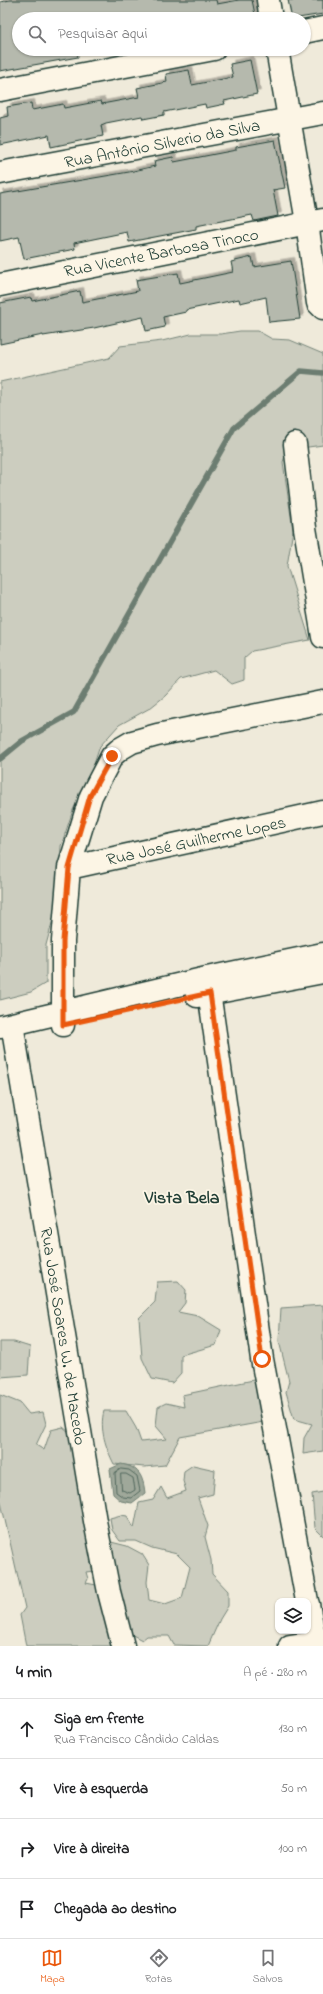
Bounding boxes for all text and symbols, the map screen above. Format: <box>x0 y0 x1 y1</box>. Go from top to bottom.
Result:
search box <box>12 12 311 56</box>
icon: search <box>26 23 48 45</box>
text: Pesquisar aqui <box>58 23 147 45</box>
street label: Rua Antônio Silverio da Silva <box>62 113 262 176</box>
street label: Rua Vicente Barbosa Tinoco <box>62 222 261 285</box>
route end <box>103 747 121 765</box>
street label: Rua José Guilherme Lopes <box>104 810 288 873</box>
district label: Vista Bela <box>144 1186 220 1212</box>
street label: Rua José Soares W. de Macedo <box>33 1226 92 1447</box>
route start <box>253 1350 271 1368</box>
map controls <box>275 1598 311 1634</box>
button: layers <box>275 1598 311 1634</box>
text: 4 min <box>16 1660 52 1685</box>
text: A pé · 280 m <box>243 1663 307 1682</box>
text: Siga em frente <box>54 1708 144 1730</box>
icon: ahead <box>16 1718 38 1740</box>
text: 130 m <box>279 1719 307 1738</box>
text: Rua Francisco Cândido Caldas <box>54 1730 219 1749</box>
icon: left <box>16 1778 38 1800</box>
text: Vire à esquerda <box>54 1778 148 1800</box>
text: 50 m <box>281 1779 307 1798</box>
icon: right <box>16 1838 38 1860</box>
text: Vire à direita <box>54 1838 129 1860</box>
text: 100 m <box>278 1839 307 1858</box>
icon: arrive <box>16 1898 38 1920</box>
text: Chegada ao destino <box>54 1898 177 1920</box>
tab: Mapa <box>40 1947 65 1987</box>
tab: Rotas <box>145 1947 172 1987</box>
tab: Salvos <box>252 1947 283 1987</box>

